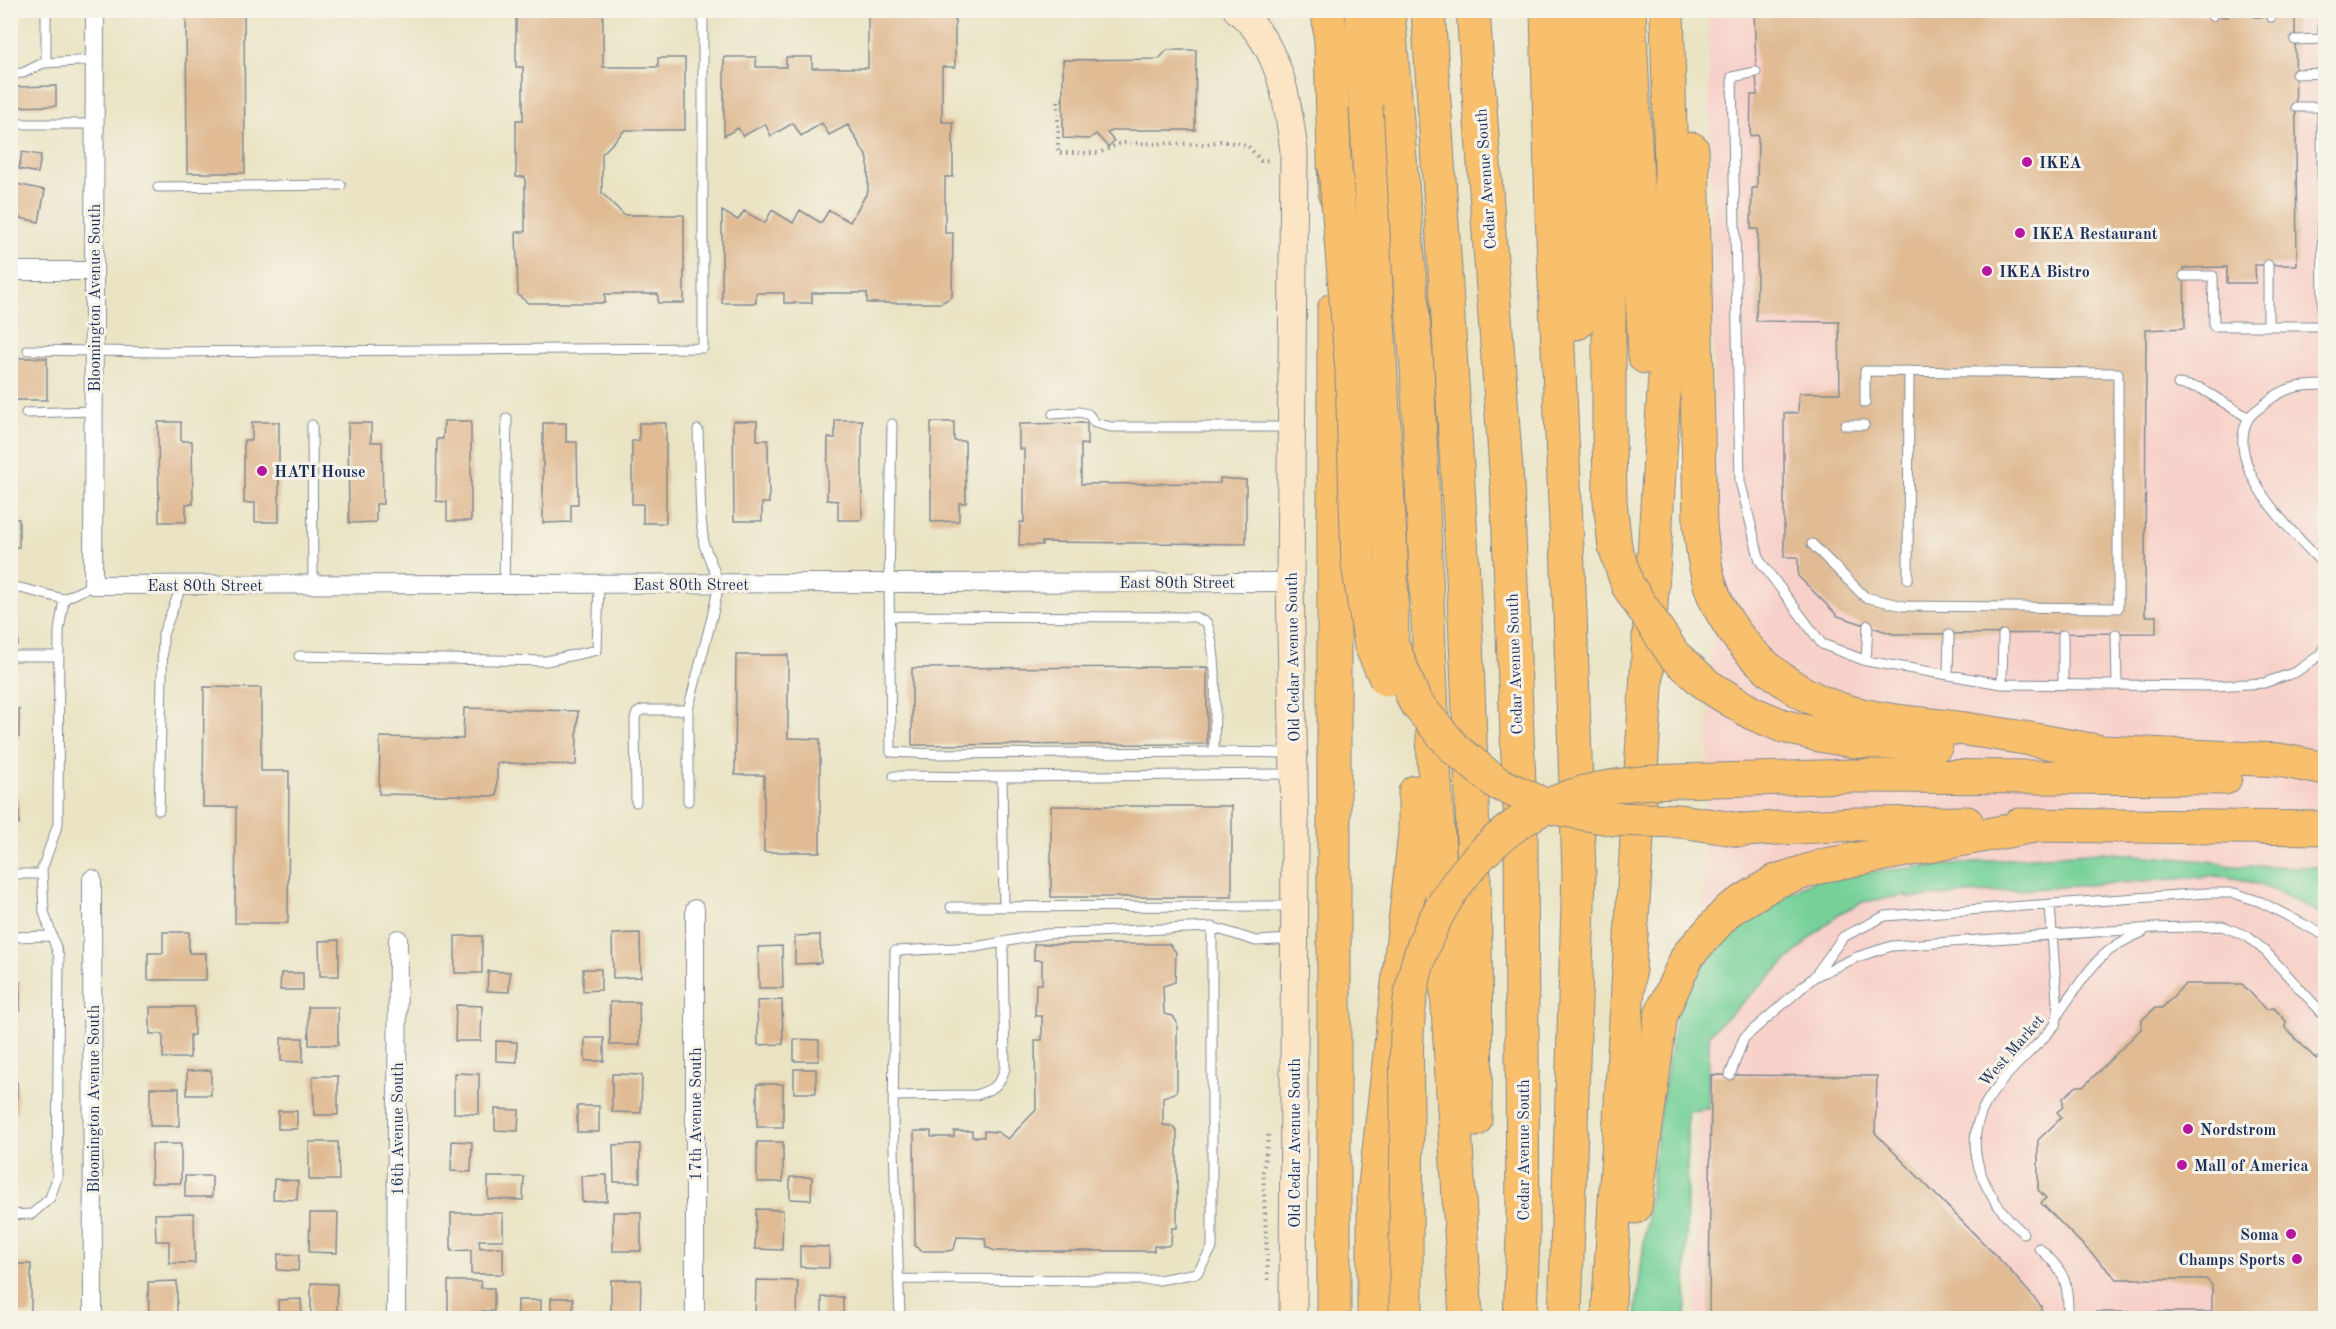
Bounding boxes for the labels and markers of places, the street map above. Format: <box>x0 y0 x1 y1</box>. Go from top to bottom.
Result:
marker: IKEA <box>2020 155 2034 169</box>
place label: IKEA <box>2039 156 2081 172</box>
marker: IKEA Restaurant <box>2013 226 2027 240</box>
place label: IKEA Restaurant <box>2032 227 2158 243</box>
marker: IKEA Bistro <box>1980 264 1994 278</box>
place label: IKEA Bistro <box>1999 265 2090 281</box>
marker: HATI House <box>255 464 269 478</box>
place label: HATI House <box>274 465 366 481</box>
marker: Nordstrom <box>2181 1122 2195 1136</box>
place label: Nordstrom <box>2200 1123 2277 1139</box>
marker: Mall of America <box>2175 1158 2189 1172</box>
place label: Mall of America <box>2194 1159 2309 1175</box>
marker: Soma <box>2284 1227 2298 1241</box>
place label: Soma <box>2240 1228 2279 1244</box>
marker: Champs Sports <box>2290 1252 2304 1266</box>
place label: Champs Sports <box>2178 1253 2285 1269</box>

